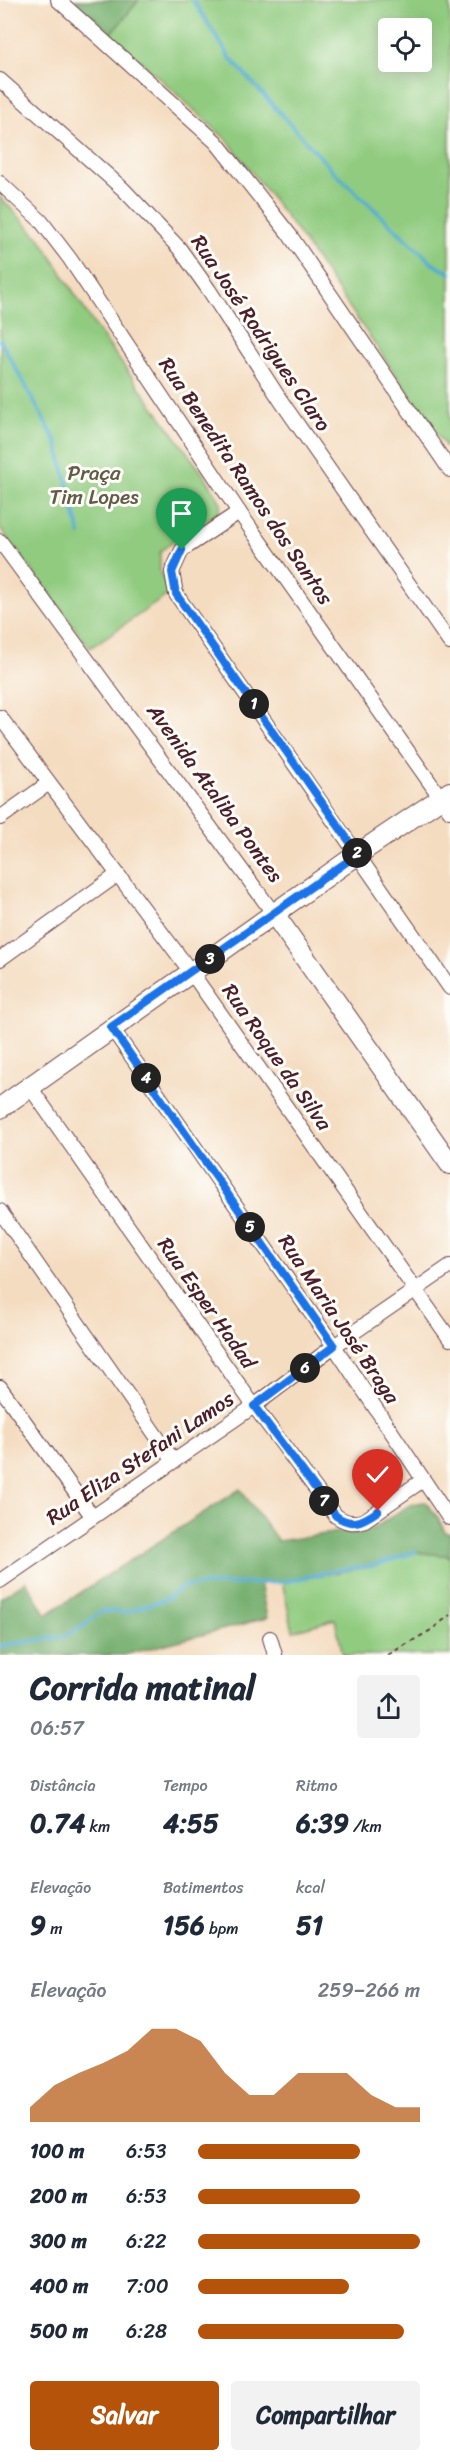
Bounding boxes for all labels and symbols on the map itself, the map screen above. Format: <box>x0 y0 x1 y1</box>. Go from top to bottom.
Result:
street label: Rua José Rodrigues Claro <box>181 227 341 439</box>
street label: Rua Benedita Ramos dos Santos <box>148 349 344 613</box>
park label: Praça Tim Lopes <box>49 454 139 516</box>
pin <box>156 488 207 550</box>
pin: 1 <box>239 689 269 719</box>
street label: Avenida Ataliba Pontes <box>136 694 294 891</box>
pin: 2 <box>342 838 372 868</box>
pin: 3 <box>195 944 225 974</box>
street label: Rua Roque da Silva <box>212 975 343 1139</box>
pin: 4 <box>131 1063 161 1093</box>
pin: 5 <box>235 1212 265 1242</box>
street label: Rua Maria José Braga <box>268 1226 411 1412</box>
street label: Rua Esper Hadad <box>147 1229 268 1379</box>
pin: 6 <box>290 1353 320 1383</box>
street label: Rua Eliza Stefani Lamos <box>38 1380 242 1535</box>
pin <box>352 1449 403 1511</box>
pin: 7 <box>309 1486 339 1516</box>

